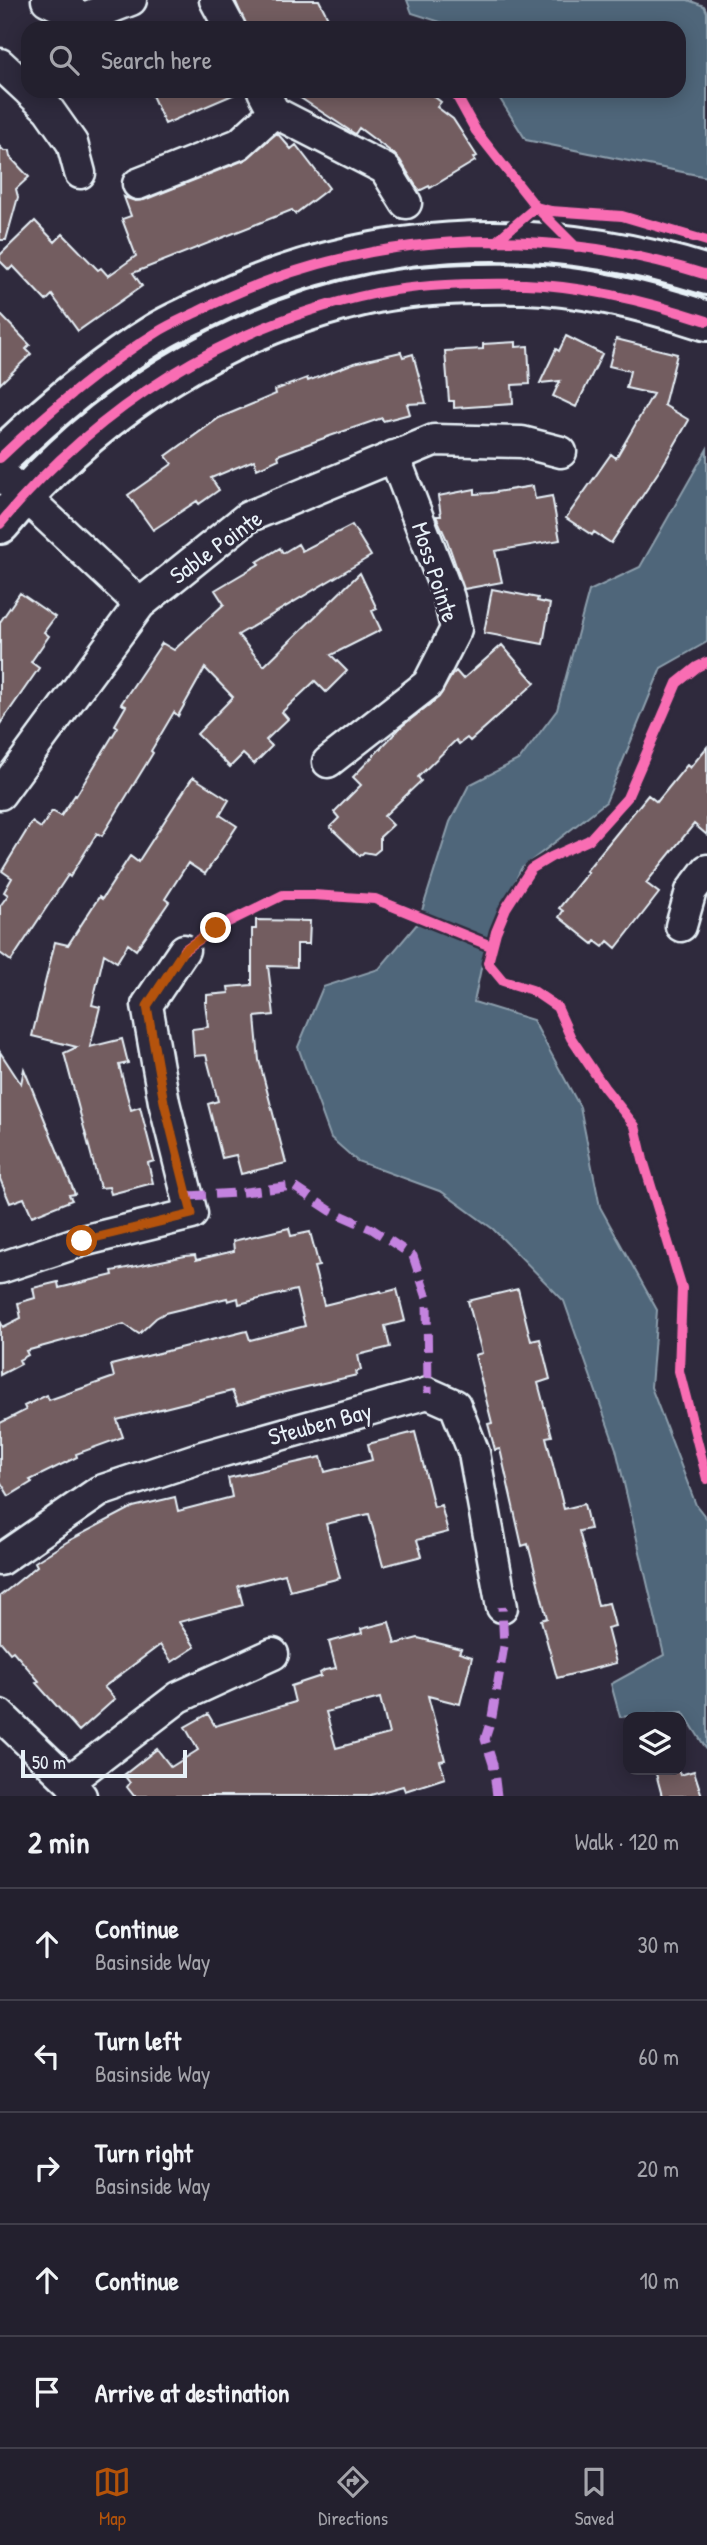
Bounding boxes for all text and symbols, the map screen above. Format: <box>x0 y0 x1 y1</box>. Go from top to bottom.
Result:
search box <box>21 21 686 98</box>
icon: search <box>45 41 83 79</box>
text: Search here <box>101 42 212 77</box>
street label: Sable Pointe <box>163 502 268 591</box>
street label: Moss Pointe <box>405 518 467 626</box>
route end <box>200 912 231 943</box>
route start <box>66 1225 97 1256</box>
street label: Steuben Bay <box>264 1394 375 1452</box>
map controls <box>623 1712 686 1775</box>
button: layers <box>623 1712 686 1775</box>
scale bar <box>21 1747 187 1779</box>
text: 50 m <box>32 1749 66 1775</box>
text: 2 min <box>28 1822 90 1862</box>
text: Walk · 120 m <box>575 1826 679 1857</box>
text: Continue <box>95 1911 179 1946</box>
icon: ahead <box>28 1925 66 1963</box>
text: 30 m <box>637 1929 679 1960</box>
text: Basinside Way <box>95 1946 210 1977</box>
text: Turn left <box>95 2023 181 2058</box>
icon: left <box>28 2037 66 2075</box>
text: 60 m <box>639 2041 679 2072</box>
text: Basinside Way <box>95 2058 210 2089</box>
text: Turn right <box>95 2135 193 2170</box>
icon: right <box>28 2149 66 2187</box>
text: 20 m <box>637 2153 679 2184</box>
text: Basinside Way <box>95 2170 210 2201</box>
icon: ahead <box>28 2261 66 2299</box>
text: Continue <box>95 2263 179 2298</box>
text: 10 m <box>639 2265 679 2296</box>
icon: arrive <box>28 2373 66 2411</box>
text: Arrive at destination <box>95 2375 290 2410</box>
tab: Map <box>93 2463 131 2531</box>
tab: Directions <box>318 2463 388 2531</box>
tab: Saved <box>575 2463 614 2531</box>

